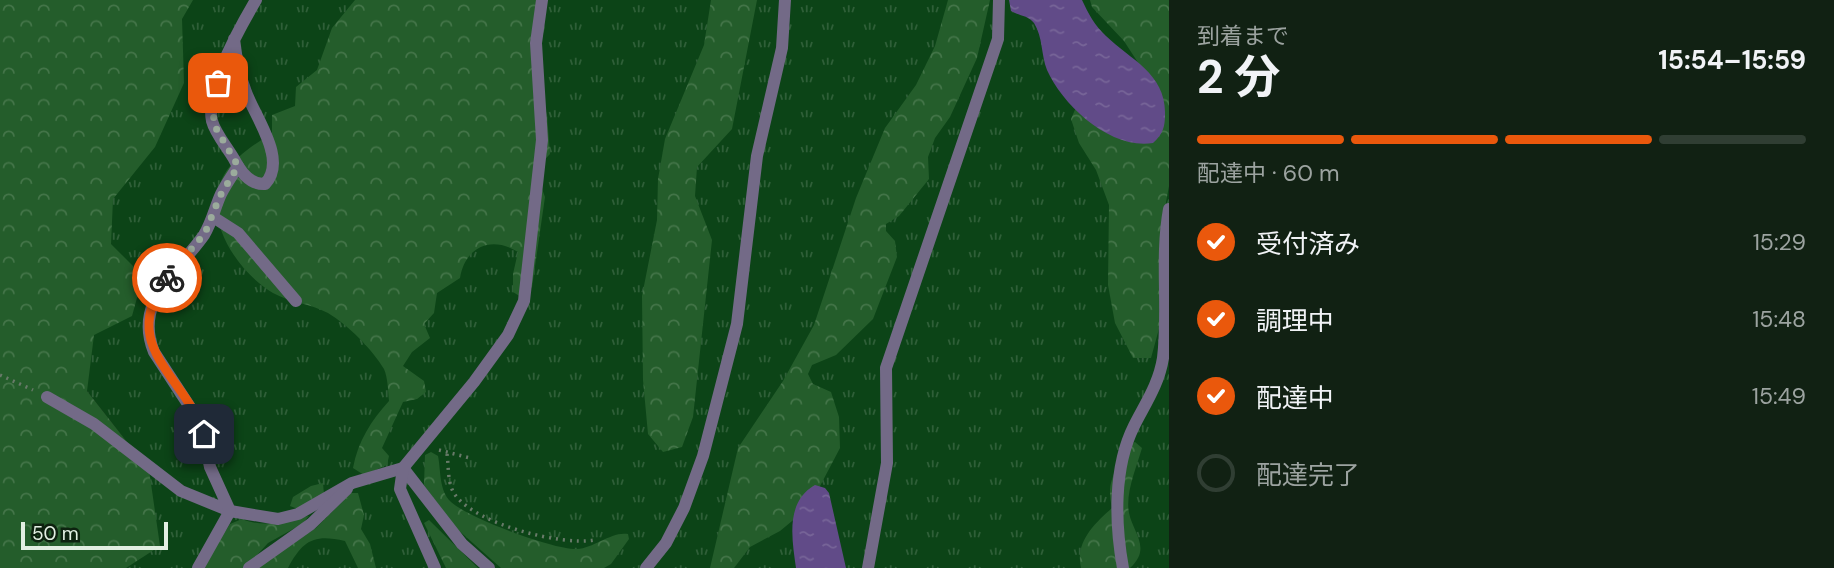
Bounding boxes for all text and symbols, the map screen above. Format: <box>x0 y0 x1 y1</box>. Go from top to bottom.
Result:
text: 到着まで <box>1197 21 1289 51</box>
text: 15:54–15:59 <box>1658 43 1806 77</box>
text: 2 分 <box>1197 47 1280 107</box>
pin <box>188 53 248 113</box>
icon: bag <box>199 64 237 102</box>
text: 配達中 · 60 m <box>1197 158 1340 188</box>
icon: check <box>1197 223 1235 261</box>
text: 受付済み <box>1256 227 1360 261</box>
text: 15:29 <box>1753 227 1806 257</box>
courier <box>132 243 202 313</box>
icon: bike <box>148 259 186 297</box>
icon: check <box>1197 300 1235 338</box>
text: 調理中 <box>1256 304 1334 338</box>
text: 15:48 <box>1752 304 1806 334</box>
icon: check <box>1197 377 1235 415</box>
text: 配達中 <box>1256 381 1334 415</box>
text: 15:49 <box>1752 381 1806 411</box>
pin <box>174 404 234 464</box>
icon: home <box>185 415 223 453</box>
text: 配達完了 <box>1256 458 1360 492</box>
scale bar <box>21 519 168 551</box>
text: 50 m <box>32 521 79 546</box>

